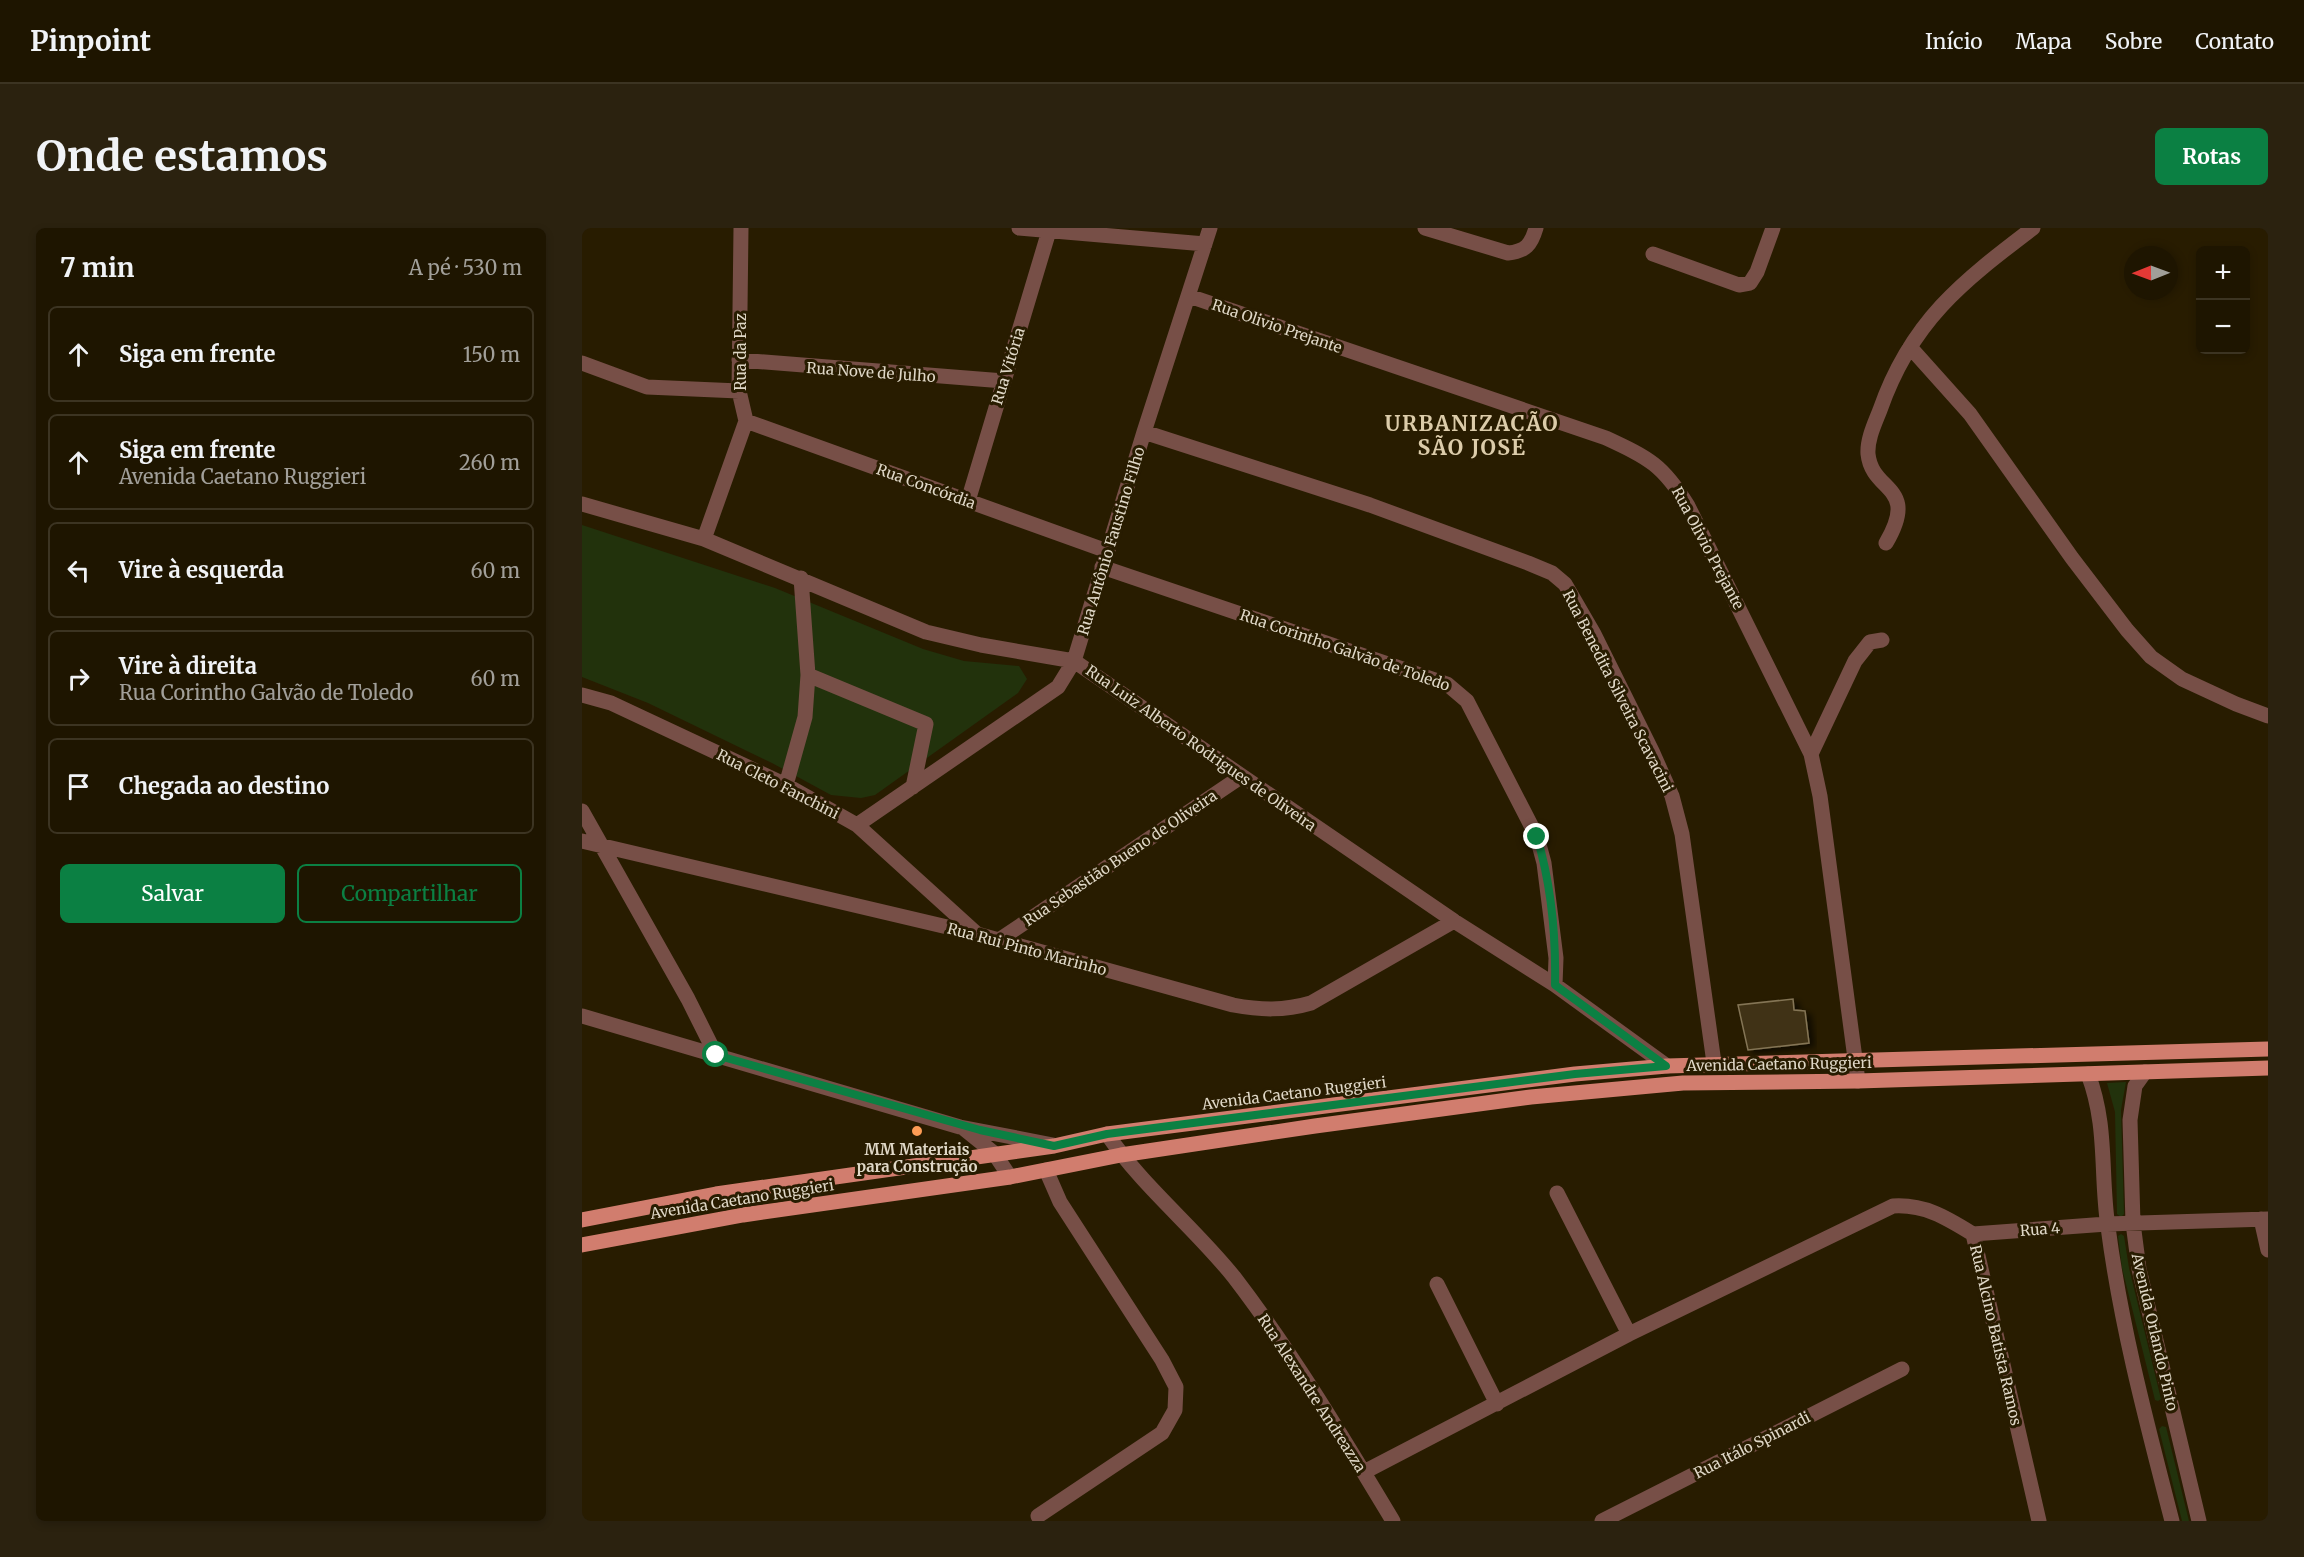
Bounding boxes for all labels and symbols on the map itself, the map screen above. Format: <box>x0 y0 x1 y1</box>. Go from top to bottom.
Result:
north arrow <box>2124 246 2178 300</box>
street label: Rua Olivio Prejante <box>1209 295 1345 357</box>
street label: Rua da Paz <box>731 313 750 391</box>
street label: Rua Vitória <box>987 325 1029 407</box>
street label: Rua Nove de Julho <box>806 358 936 386</box>
district label: URBANIZAÇÃO SÃO JOSÉ <box>1385 410 1559 461</box>
street label: Rua Antônio Faustino Filho <box>1073 444 1149 638</box>
street label: Rua Concórdia <box>874 459 978 513</box>
street label: Rua Olivio Prejante <box>1668 483 1748 613</box>
street label: Rua Benedita Silveira Scavacini <box>1559 587 1677 795</box>
street label: Rua Corintho Galvão de Toledo <box>1238 605 1453 695</box>
street label: Rua Luiz Alberto Rodrigues de Oliveira <box>1082 661 1320 835</box>
street label: Rua Cleto Fanchini <box>714 745 842 823</box>
street label: Rua Sebastião Bueno de Oliveira <box>1020 786 1220 930</box>
route end <box>1523 823 1549 849</box>
street label: Rua Rui Pinto Marinho <box>945 919 1109 979</box>
route start <box>702 1041 728 1067</box>
street label: Avenida Caetano Ruggieri <box>1685 1053 1872 1075</box>
street label: Avenida Caetano Ruggieri <box>1200 1072 1387 1114</box>
marker: MM Materiais para Construção <box>910 1124 924 1138</box>
place label: MM Materiais para Construção <box>857 1140 978 1176</box>
street label: Avenida Caetano Ruggieri <box>648 1175 835 1223</box>
street label: Rua 4 <box>2019 1218 2061 1240</box>
street label: Rua Alcino Batista Ramos <box>1966 1243 2026 1427</box>
street label: Avenida Orlando Pinto <box>2127 1250 2182 1413</box>
street label: Rua Alexandre Andreazza <box>1254 1310 1370 1476</box>
street label: Rua Itálo Spinardi <box>1691 1407 1814 1483</box>

